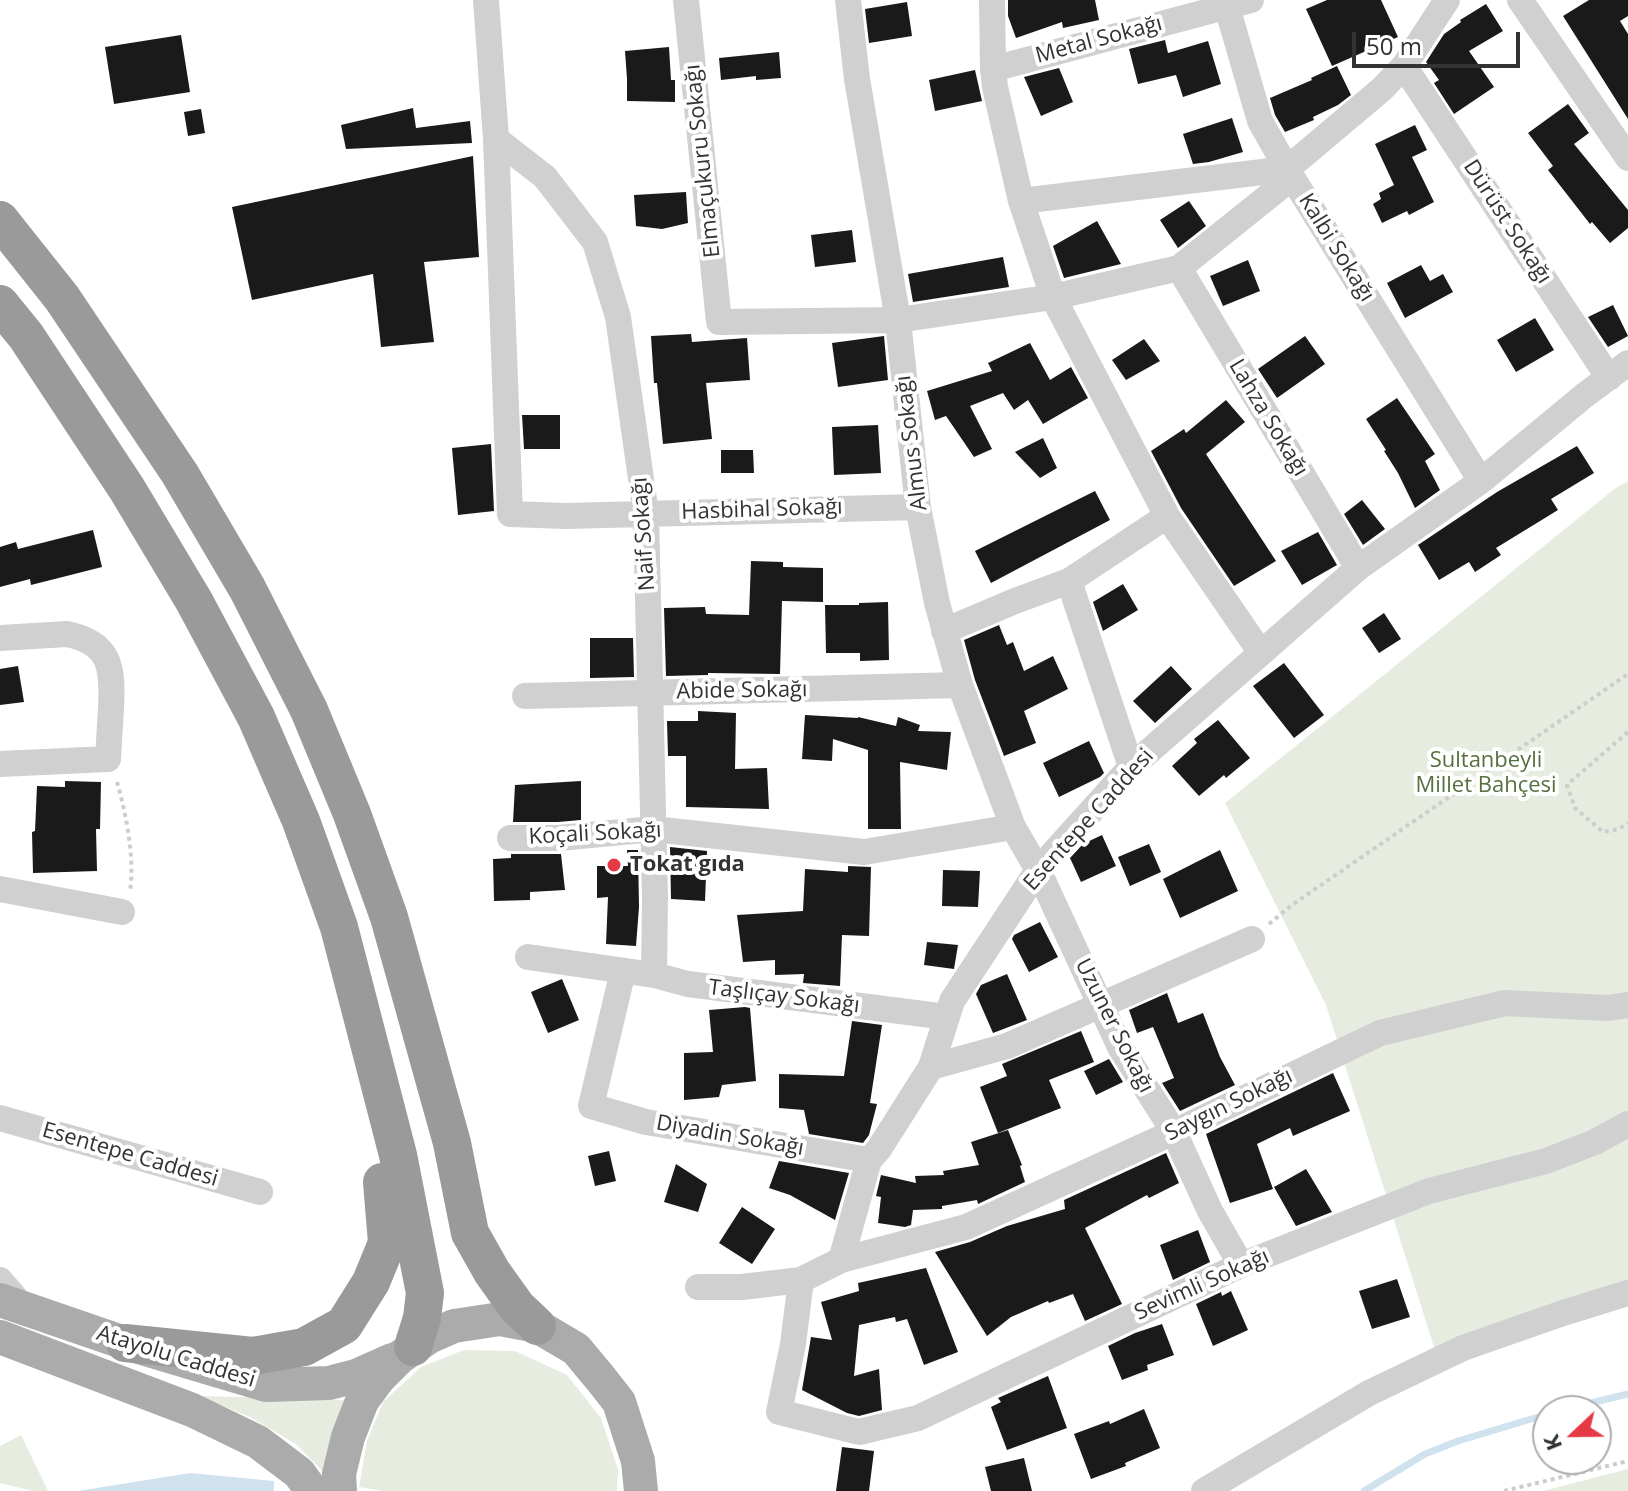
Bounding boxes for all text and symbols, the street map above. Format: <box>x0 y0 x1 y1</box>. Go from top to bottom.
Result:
street label: Metal Sokağı <box>1033 10 1165 70</box>
scale bar <box>1356 16 1524 66</box>
text: 50 m <box>1366 29 1422 62</box>
street label: Elmaçukuru Sokağı <box>680 63 726 259</box>
street label: Dürüst Sokağı <box>1457 155 1557 289</box>
street label: Kalbi Sokağı <box>1292 189 1380 307</box>
street label: Lahza Sokağı <box>1223 355 1313 481</box>
street label: Almus Sokağı <box>891 374 933 512</box>
street label: Naif Sokağı <box>627 476 661 592</box>
street label: Hasbihal Sokağı <box>681 494 843 526</box>
street label: Abide Sokağı <box>676 677 808 705</box>
street label: Esentepe Caddesi <box>1018 744 1160 896</box>
park label: Sultanbeyli Millet Bahçesi <box>1415 748 1557 800</box>
street label: Koçali Sokağı <box>528 817 662 851</box>
place label: Tokat gıda <box>630 852 745 878</box>
marker: Tokat gıda <box>605 856 623 874</box>
street label: Uzuner Sokağı <box>1069 955 1159 1097</box>
street label: Taşlıçay Sokağı <box>707 975 861 1019</box>
street label: Saygın Sokağı <box>1161 1063 1297 1147</box>
street label: Diyadin Sokağı <box>654 1110 806 1162</box>
street label: Esentepe Caddesi <box>39 1117 221 1193</box>
street label: Sevimli Sokağı <box>1131 1244 1273 1326</box>
street label: Atayolu Caddesi <box>94 1320 258 1394</box>
north arrow <box>1532 1395 1612 1475</box>
text: K <box>1535 1431 1568 1456</box>

